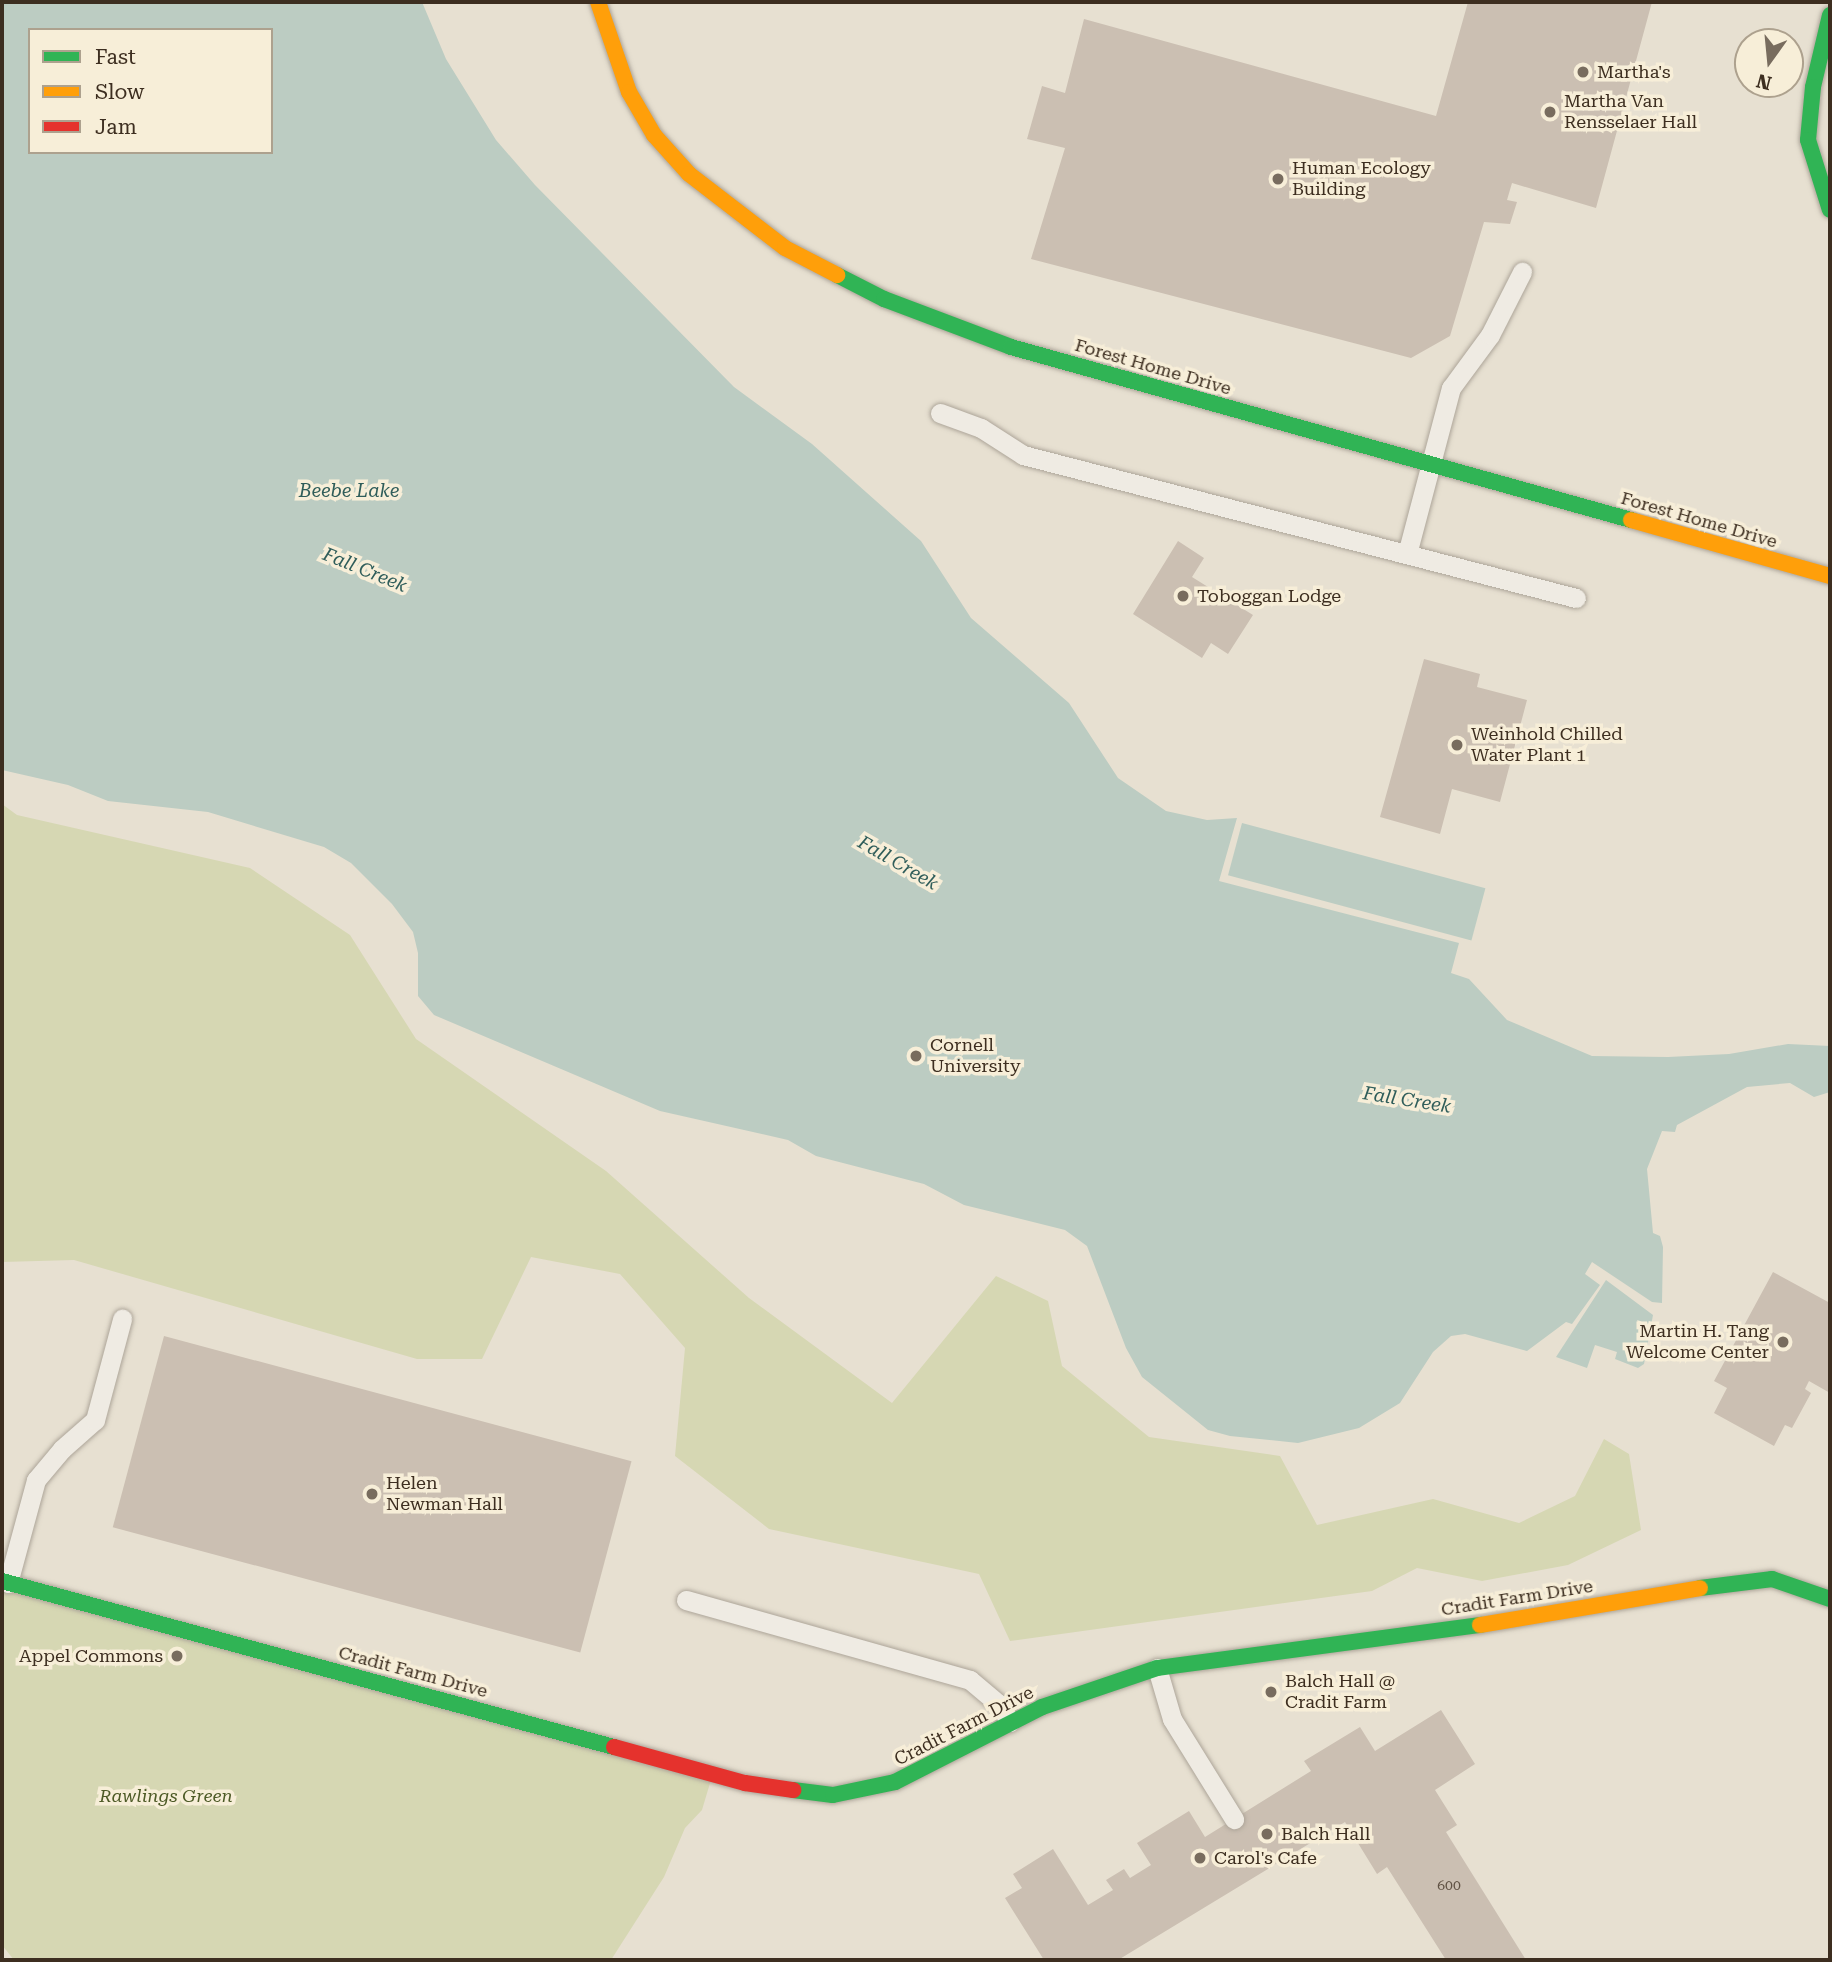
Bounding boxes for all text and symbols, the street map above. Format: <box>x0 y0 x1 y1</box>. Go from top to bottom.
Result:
legend <box>28 28 273 154</box>
north arrow <box>1734 28 1804 98</box>
text: Fast <box>95 45 136 69</box>
place label: Martha's <box>1597 61 1670 83</box>
marker: Martha's <box>1575 64 1591 80</box>
text: N <box>1754 69 1774 95</box>
text: Slow <box>95 80 144 104</box>
place label: Martha Van Rensselaer Hall <box>1564 91 1697 134</box>
marker: Martha Van Rensselaer Hall <box>1542 104 1558 120</box>
text: Jam <box>95 115 137 139</box>
place label: Human Ecology Building <box>1292 158 1431 200</box>
marker: Human Ecology Building <box>1270 171 1286 187</box>
street label: Forest Home Drive <box>1072 334 1234 400</box>
water label: Beebe Lake <box>299 480 399 502</box>
street label: Forest Home Drive <box>1618 487 1780 553</box>
water label: Fall Creek <box>320 543 410 597</box>
place label: Toboggan Lodge <box>1197 585 1341 607</box>
marker: Toboggan Lodge <box>1175 588 1191 604</box>
place label: Weinhold Chilled Water Plant 1 <box>1471 724 1623 766</box>
marker: Weinhold Chilled Water Plant 1 <box>1449 737 1465 753</box>
water label: Fall Creek <box>854 831 942 895</box>
place label: Cornell University <box>930 1035 1021 1078</box>
marker: Cornell University <box>908 1048 924 1064</box>
water label: Fall Creek <box>1361 1082 1453 1118</box>
place label: Martin H. Tang Welcome Center <box>1626 1321 1769 1364</box>
marker: Martin H. Tang Welcome Center <box>1775 1334 1791 1350</box>
place label: Helen Newman Hall <box>386 1473 503 1516</box>
marker: Helen Newman Hall <box>364 1486 380 1502</box>
street label: Cradit Farm Drive <box>1440 1575 1594 1621</box>
street label: Cradit Farm Drive <box>336 1642 490 1702</box>
place label: Appel Commons <box>19 1645 163 1667</box>
marker: Appel Commons <box>169 1648 185 1664</box>
place label: Balch Hall @ Cradit Farm <box>1285 1671 1395 1714</box>
street label: Cradit Farm Drive <box>891 1682 1037 1770</box>
marker: Balch Hall @ Cradit Farm <box>1263 1684 1279 1700</box>
park label: Rawlings Green <box>99 1785 233 1807</box>
place label: Balch Hall <box>1281 1823 1370 1845</box>
marker: Balch Hall <box>1259 1826 1275 1842</box>
place label: Carol's Cafe <box>1214 1847 1317 1869</box>
marker: Carol's Cafe <box>1192 1850 1208 1866</box>
house number: 600 <box>1437 1877 1461 1893</box>

